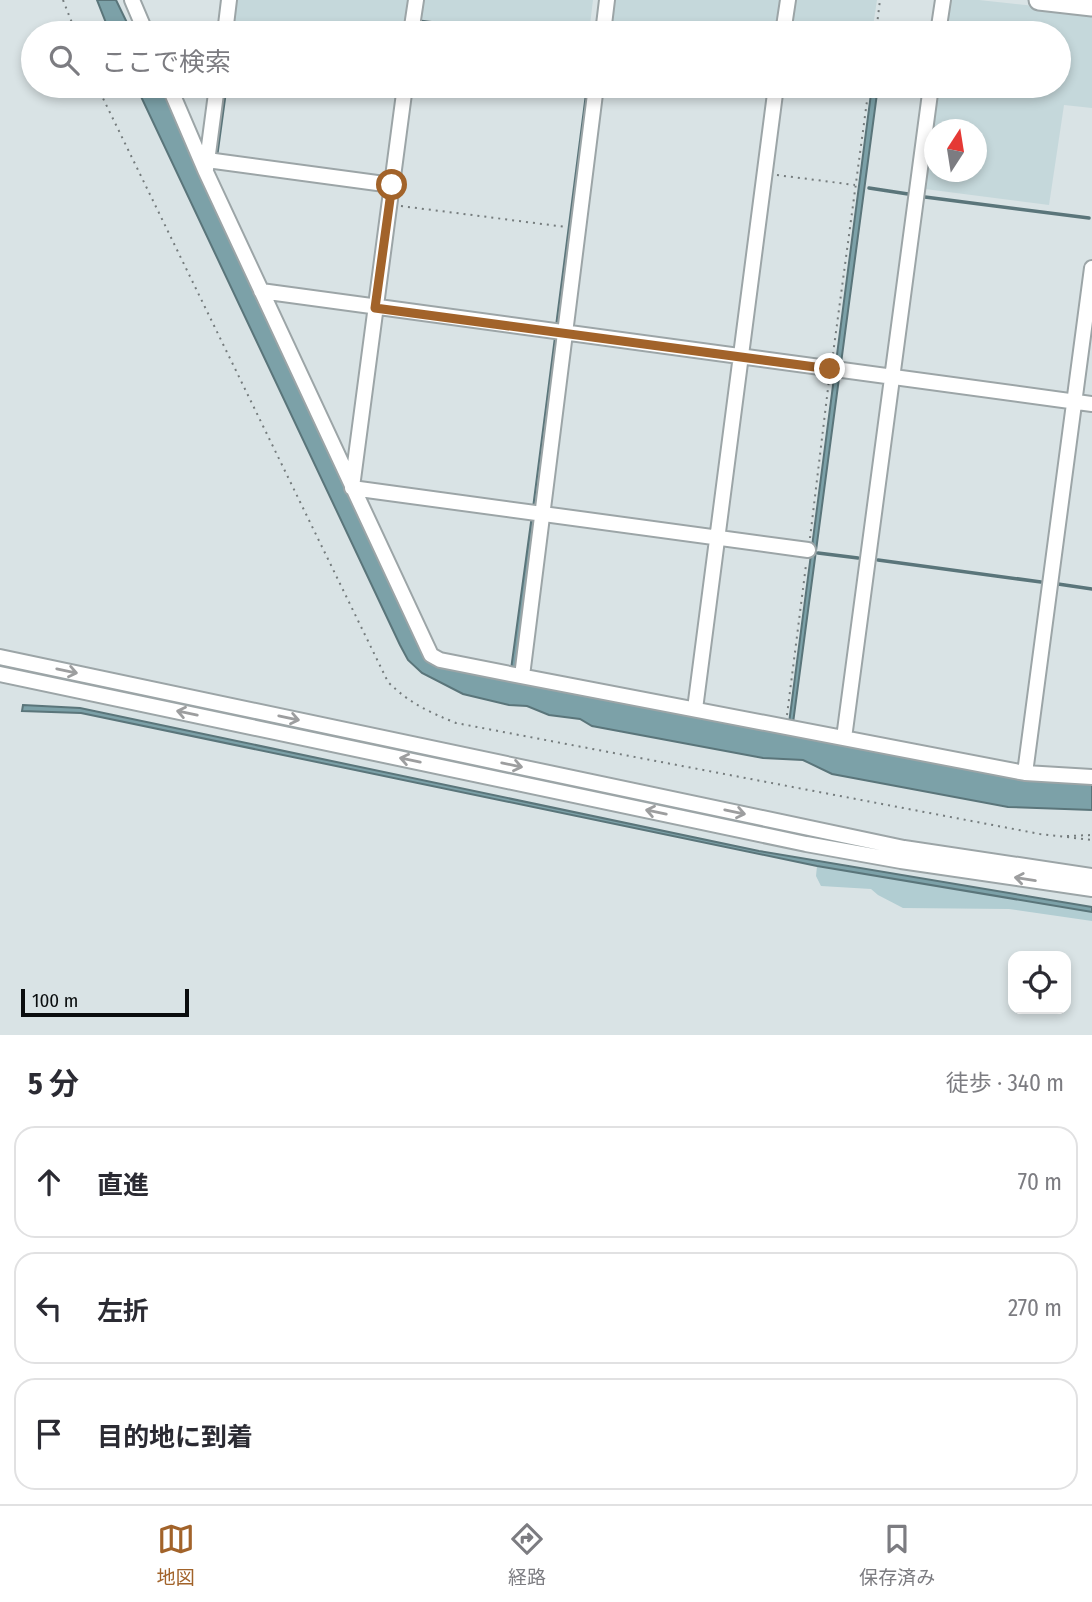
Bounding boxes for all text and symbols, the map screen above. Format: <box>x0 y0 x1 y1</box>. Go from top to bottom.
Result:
search box <box>21 21 1071 98</box>
icon: search <box>45 41 83 79</box>
text: ここで検索 <box>101 47 231 78</box>
north arrow <box>924 119 987 182</box>
route start <box>376 169 407 200</box>
route end <box>814 353 845 384</box>
one-way arrow <box>55 665 78 679</box>
one-way arrow <box>176 706 199 720</box>
one-way arrow <box>277 712 300 726</box>
one-way arrow <box>399 753 422 767</box>
one-way arrow <box>500 759 523 773</box>
one-way arrow <box>645 805 668 819</box>
one-way arrow <box>723 806 746 820</box>
one-way arrow <box>1014 873 1036 886</box>
map controls <box>1008 951 1071 1014</box>
button: locate <box>1008 951 1071 1014</box>
scale bar <box>21 986 189 1018</box>
text: 100 m <box>32 989 78 1012</box>
text: 5 分 <box>28 1066 79 1102</box>
text: 徒歩 · 340 m <box>946 1069 1064 1097</box>
icon: ahead <box>30 1163 68 1201</box>
text: 70 m <box>1018 1168 1062 1196</box>
text: 直進 <box>97 1170 149 1201</box>
icon: left <box>30 1289 68 1327</box>
text: 270 m <box>1008 1294 1062 1322</box>
text: 左折 <box>97 1296 149 1327</box>
icon: arrive <box>30 1415 68 1453</box>
text: 目的地に到着 <box>97 1422 253 1453</box>
tab: 地図 <box>157 1520 195 1589</box>
tab: 経路 <box>508 1520 546 1589</box>
tab: 保存済み <box>859 1520 935 1589</box>

